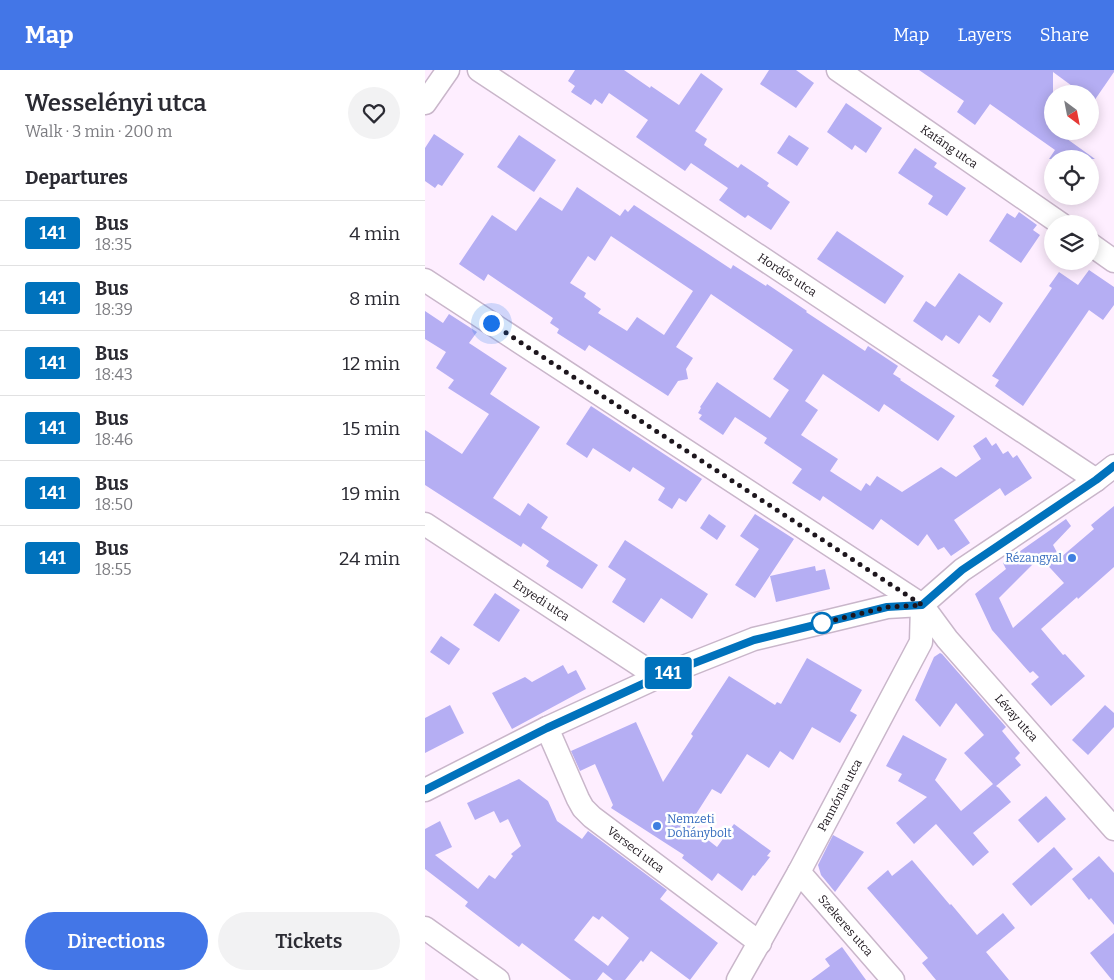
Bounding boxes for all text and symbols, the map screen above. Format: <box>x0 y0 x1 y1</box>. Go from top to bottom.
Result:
text: Map <box>25 21 74 49</box>
text: Map <box>893 24 929 46</box>
text: Layers <box>957 24 1012 46</box>
text: Share <box>1040 24 1089 46</box>
north arrow <box>1044 85 1099 140</box>
map controls <box>1044 85 1099 270</box>
button: heart <box>348 87 400 139</box>
text: Wesselényi utca <box>25 89 207 117</box>
text: Walk · 3 min · 200 m <box>25 122 172 141</box>
street label: Katáng utca <box>918 122 981 172</box>
button: locate <box>1044 150 1099 205</box>
text: Departures <box>25 166 128 189</box>
text: Bus <box>95 212 129 235</box>
button: layers <box>1044 215 1099 270</box>
text: 141 <box>39 222 66 244</box>
text: 4 min <box>349 222 400 245</box>
text: 18:35 <box>95 235 132 254</box>
street label: Hordós utca <box>755 250 820 300</box>
text: Bus <box>95 277 129 300</box>
text: 141 <box>39 287 66 309</box>
text: 8 min <box>349 287 400 310</box>
text: 18:39 <box>95 300 133 319</box>
your location <box>479 311 504 336</box>
text: Bus <box>95 342 129 365</box>
text: 141 <box>39 352 66 374</box>
text: 12 min <box>342 352 400 375</box>
text: 18:43 <box>95 365 133 384</box>
text: Bus <box>95 407 129 430</box>
text: 141 <box>39 417 66 439</box>
text: 15 min <box>343 417 400 440</box>
text: 18:46 <box>95 430 133 449</box>
text: Bus <box>95 472 129 495</box>
text: 141 <box>39 482 66 504</box>
text: 19 min <box>342 482 400 505</box>
text: 18:50 <box>95 495 133 514</box>
text: Bus <box>95 537 129 560</box>
text: 141 <box>39 547 66 569</box>
text: 24 min <box>339 547 400 570</box>
place label: Rézangyal <box>1005 551 1063 565</box>
marker: Rézangyal <box>1066 552 1078 564</box>
text: 18:55 <box>95 560 132 579</box>
street label: Enyedi utca <box>510 577 572 624</box>
unlabelled marker <box>811 612 833 634</box>
line badge: 141 <box>639 657 697 689</box>
text: 141 <box>655 662 681 684</box>
street label: Lévay utca <box>992 691 1041 745</box>
street label: Pannónia utca <box>815 756 865 834</box>
place label: Nemzeti Dohánybolt <box>667 812 732 840</box>
marker: Nemzeti Dohánybolt <box>651 820 663 832</box>
street label: Verseci utca <box>604 824 667 876</box>
street label: Szekeres utca <box>815 892 876 959</box>
button: Directions <box>25 912 208 970</box>
button: Tickets <box>218 912 400 970</box>

